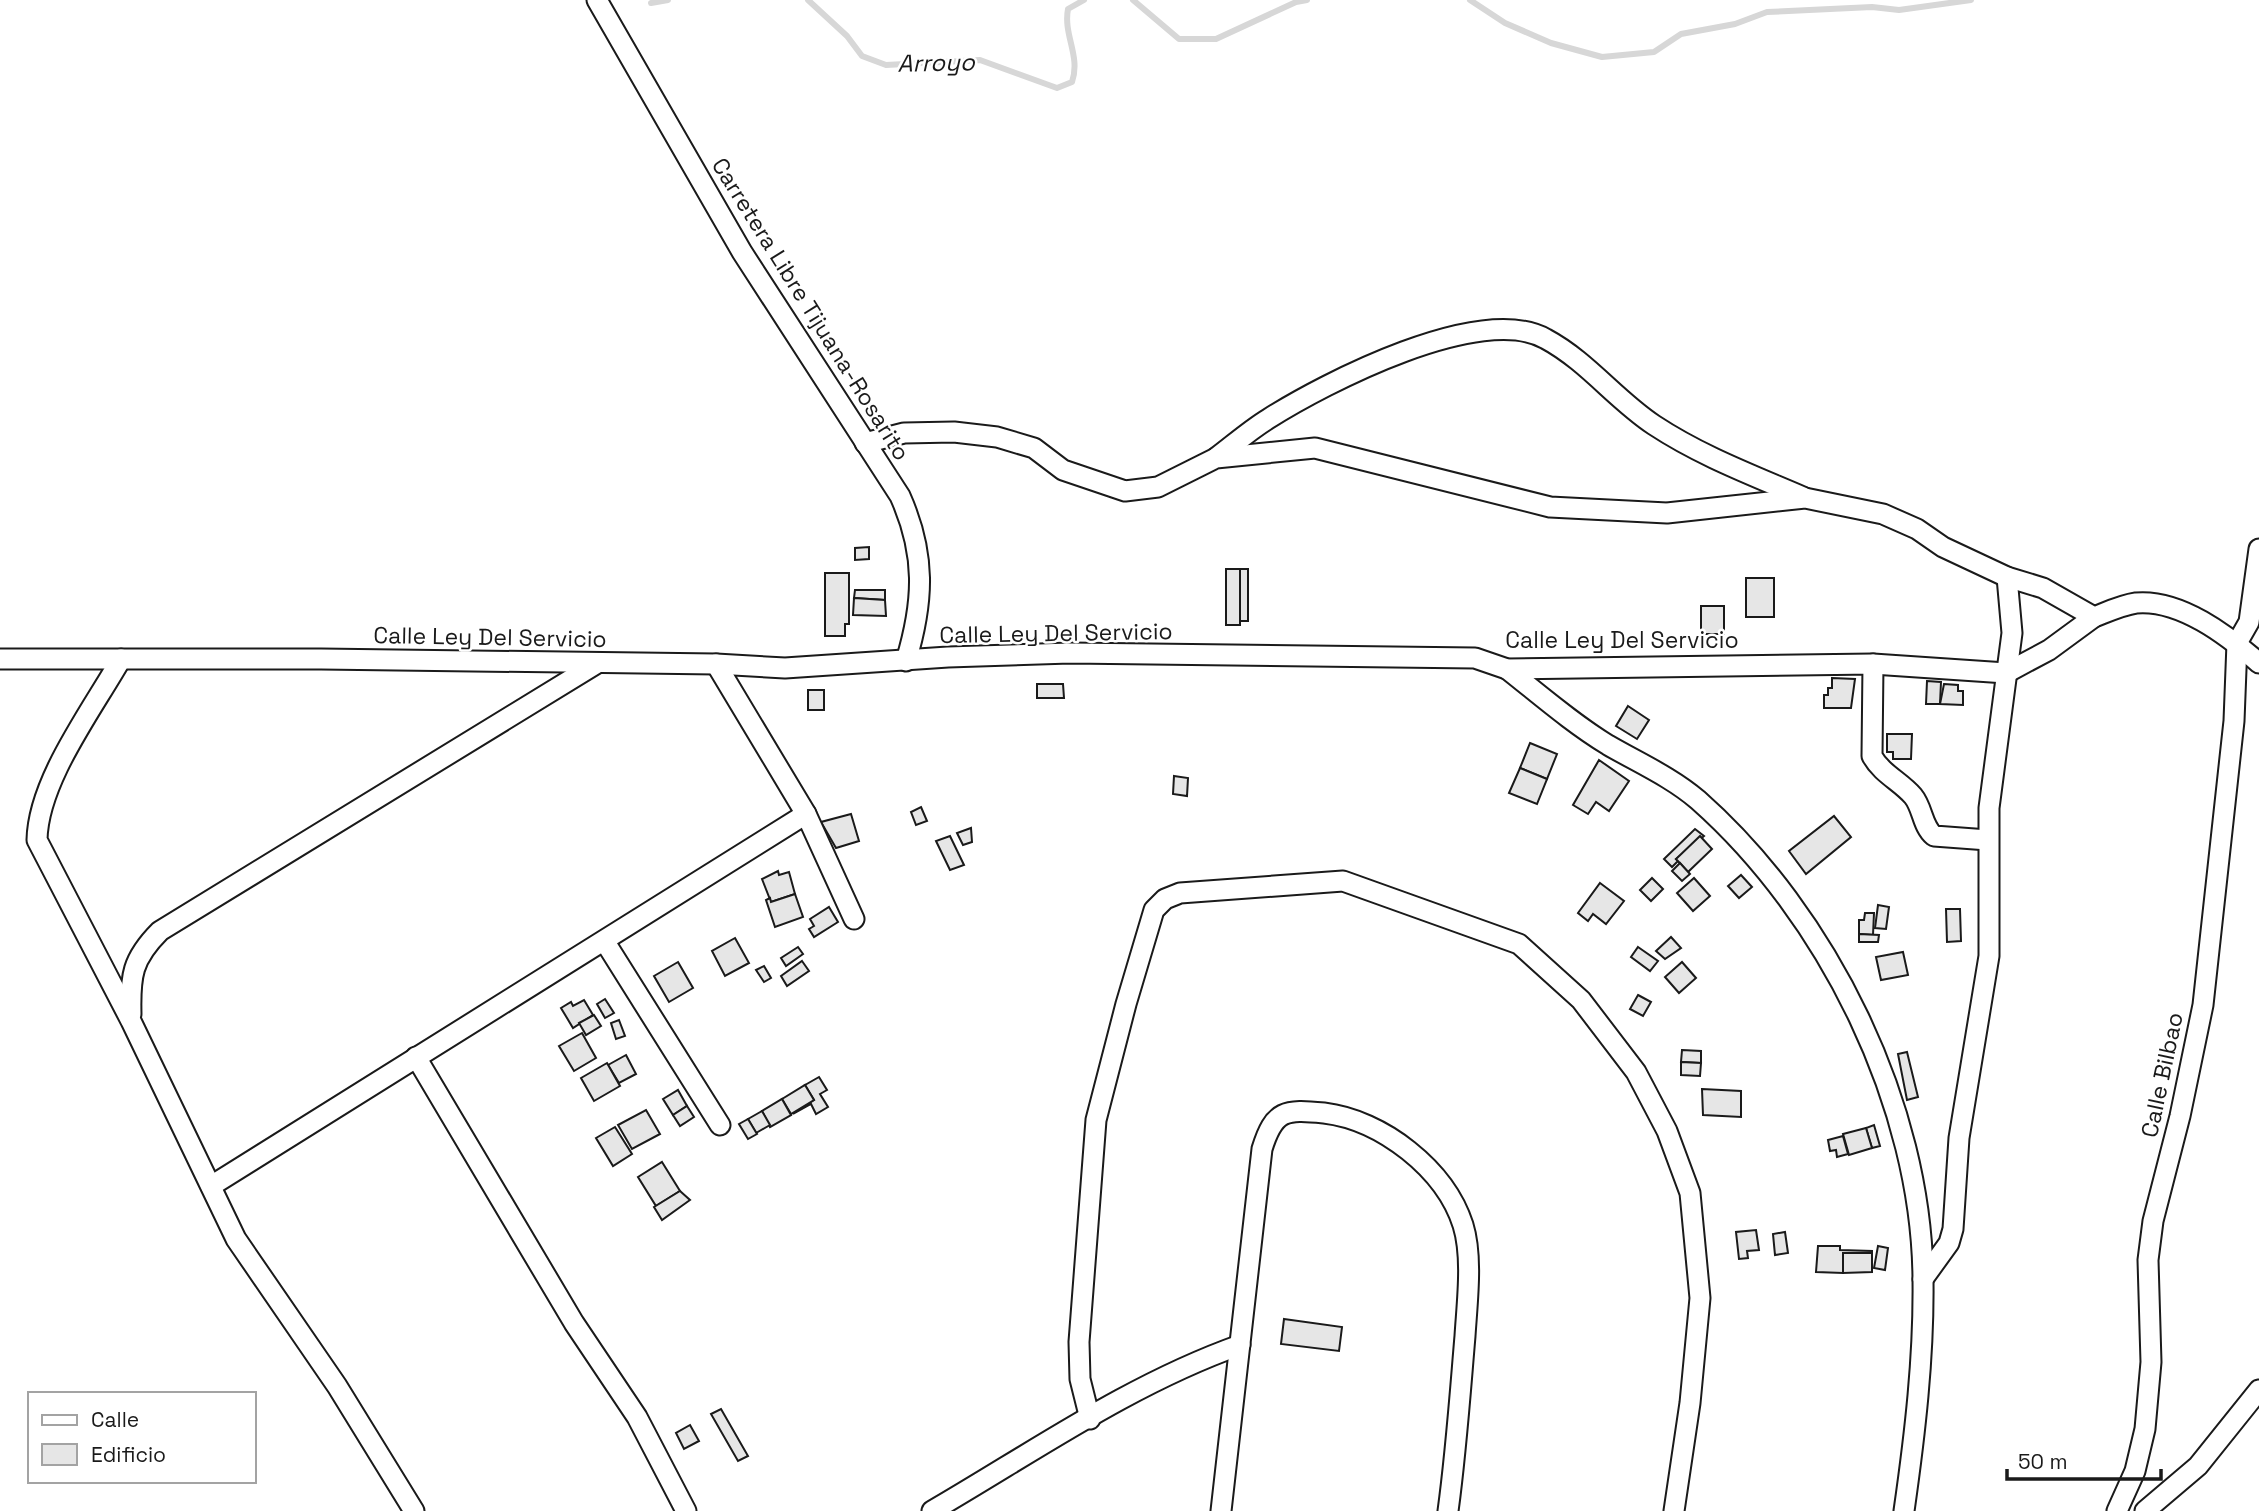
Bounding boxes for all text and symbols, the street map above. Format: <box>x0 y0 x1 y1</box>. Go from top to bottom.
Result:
water label: Arroyo <box>897 46 976 79</box>
street label: Carretera Libre Tijuana-Rosarito <box>705 152 917 466</box>
street label: Calle Ley Del Servicio <box>939 616 1173 650</box>
street label: Calle Ley Del Servicio <box>373 620 607 654</box>
street label: Calle Ley Del Servicio <box>1505 625 1739 655</box>
street label: Calle Bilbao <box>2134 1010 2190 1140</box>
legend <box>28 1392 256 1483</box>
text: Calle <box>91 1406 139 1433</box>
scale bar <box>2007 1438 2161 1482</box>
text: Edificio <box>91 1441 166 1468</box>
text: 50 m <box>2018 1448 2068 1475</box>

